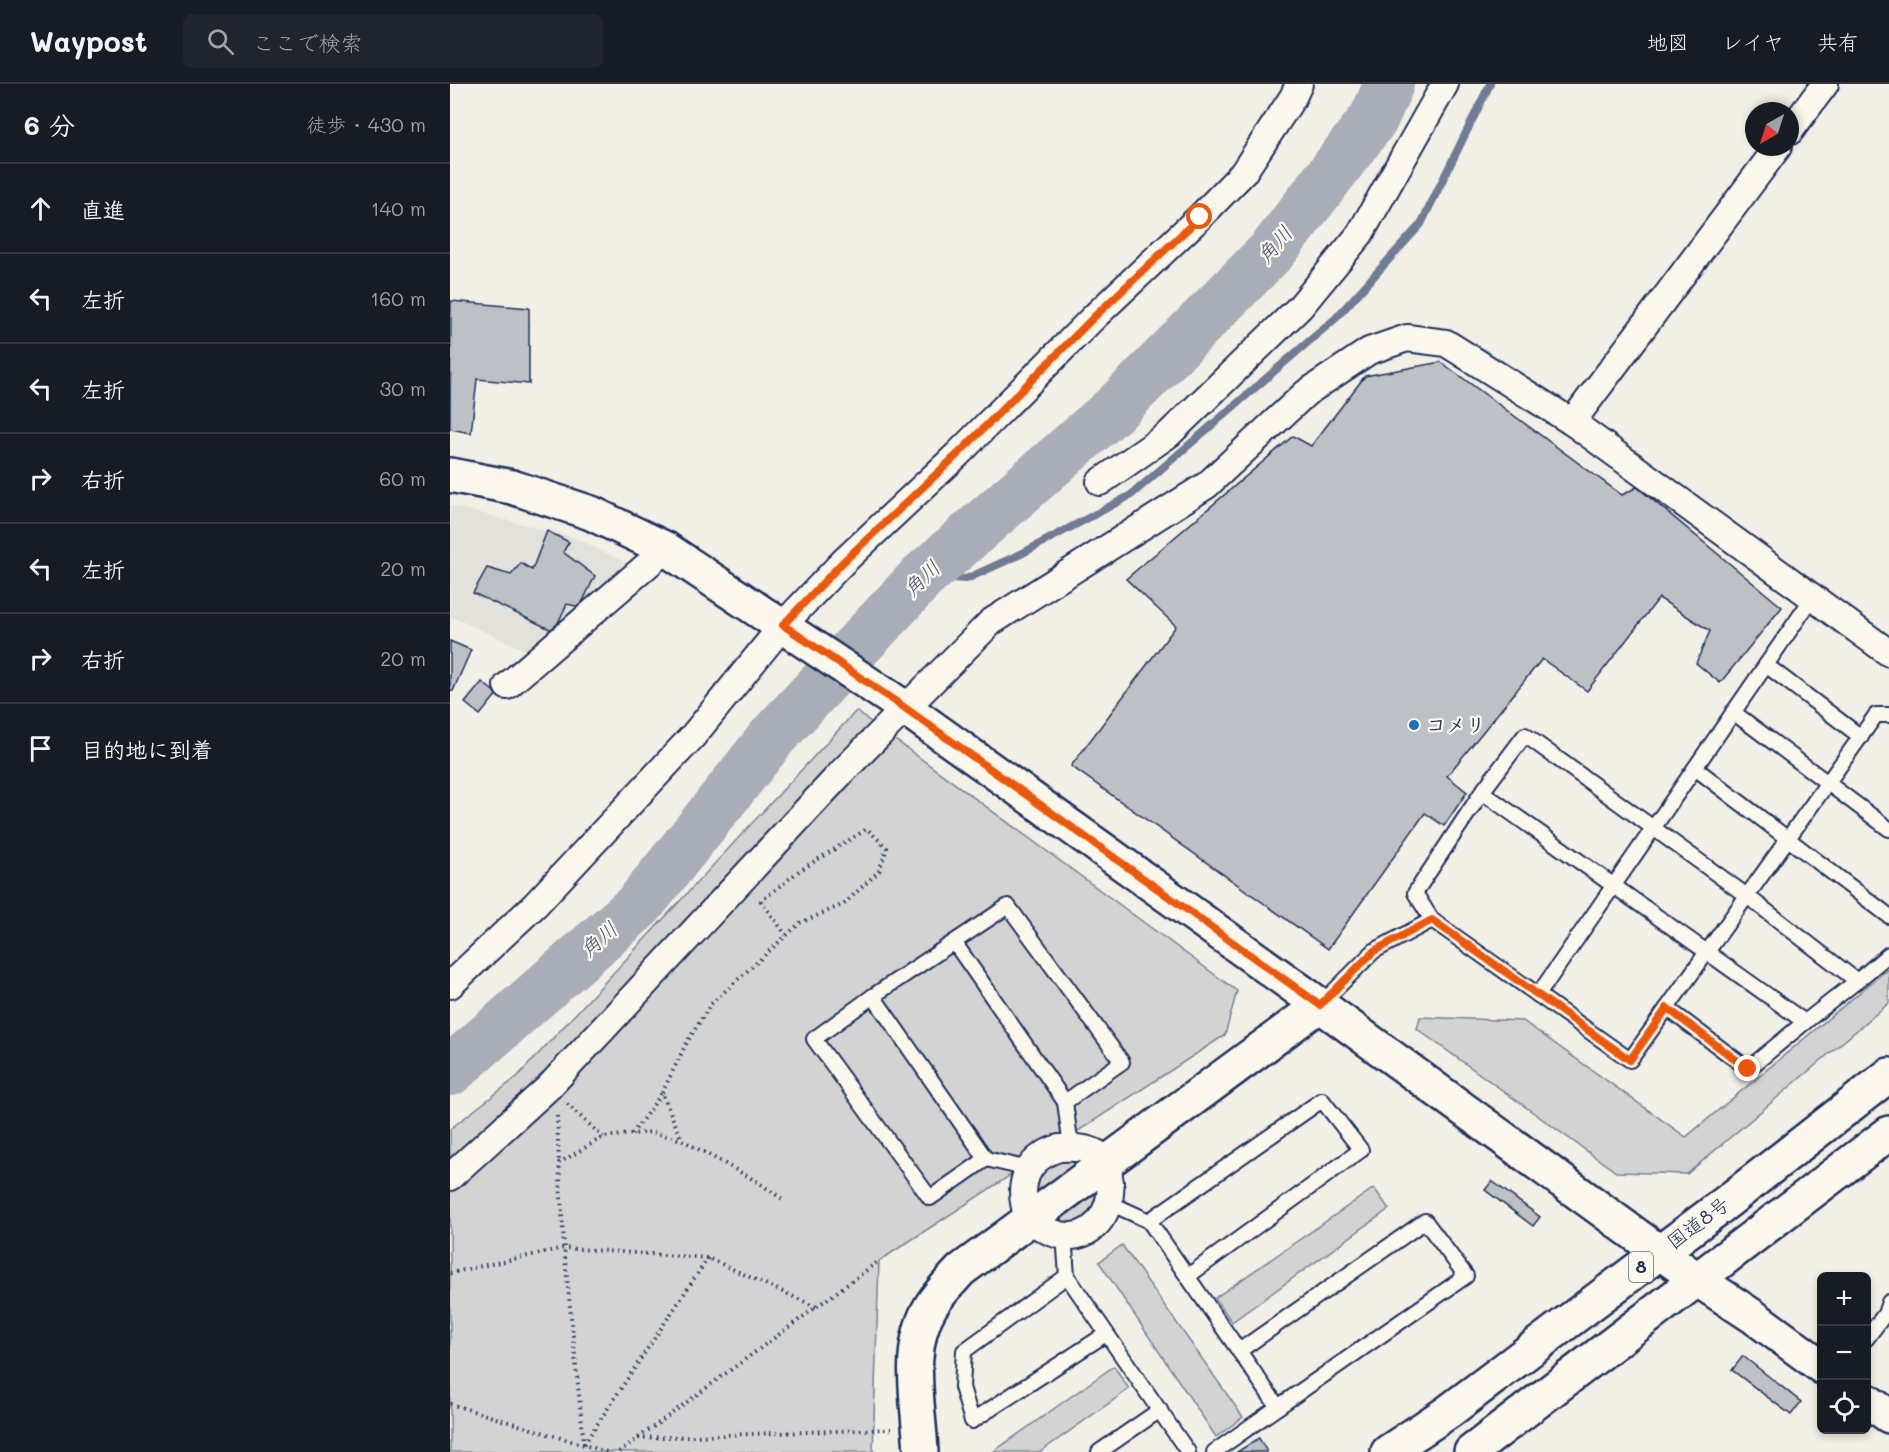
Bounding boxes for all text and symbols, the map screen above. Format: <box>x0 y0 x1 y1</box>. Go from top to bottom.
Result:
search box <box>183 14 603 68</box>
text: Waypost <box>30 23 147 59</box>
icon: search <box>204 25 237 58</box>
text: ここで検索 <box>252 28 362 57</box>
text: 地図 <box>1647 28 1689 55</box>
text: レイヤ <box>1722 28 1784 55</box>
text: 共有 <box>1817 28 1859 55</box>
north arrow <box>1745 102 1799 156</box>
text: 6 分 <box>24 108 75 142</box>
text: 徒歩 · 430 m <box>306 111 426 137</box>
icon: ahead <box>24 192 57 225</box>
text: 直進 <box>81 195 125 224</box>
text: 140 m <box>371 195 426 221</box>
route start <box>1186 203 1212 229</box>
water label: 角川 <box>1250 219 1298 269</box>
icon: left <box>24 282 57 315</box>
text: 左折 <box>81 285 125 314</box>
text: 160 m <box>370 285 426 311</box>
icon: left <box>24 372 57 405</box>
text: 左折 <box>81 375 125 404</box>
text: 30 m <box>380 375 426 401</box>
icon: right <box>24 462 57 495</box>
text: 右折 <box>81 465 125 494</box>
text: 60 m <box>379 465 426 491</box>
icon: left <box>24 552 57 585</box>
water label: 角川 <box>896 554 945 602</box>
text: 左折 <box>81 555 125 584</box>
text: 20 m <box>380 555 426 581</box>
icon: right <box>24 642 57 675</box>
text: 右折 <box>81 645 125 674</box>
text: 20 m <box>380 645 426 671</box>
place label: コメリ <box>1426 711 1486 737</box>
marker: コメリ <box>1407 718 1421 732</box>
icon: arrive <box>24 732 57 765</box>
text: 目的地に到着 <box>81 735 213 764</box>
water label: 角川 <box>573 915 623 963</box>
route end <box>1734 1055 1760 1081</box>
street label: 国道8号 <box>1661 1190 1734 1254</box>
road number: 8 <box>1629 1252 1653 1282</box>
map controls <box>1817 1272 1871 1434</box>
button: + <box>1817 1272 1871 1326</box>
button: − <box>1817 1326 1871 1380</box>
button: locate <box>1817 1380 1871 1434</box>

